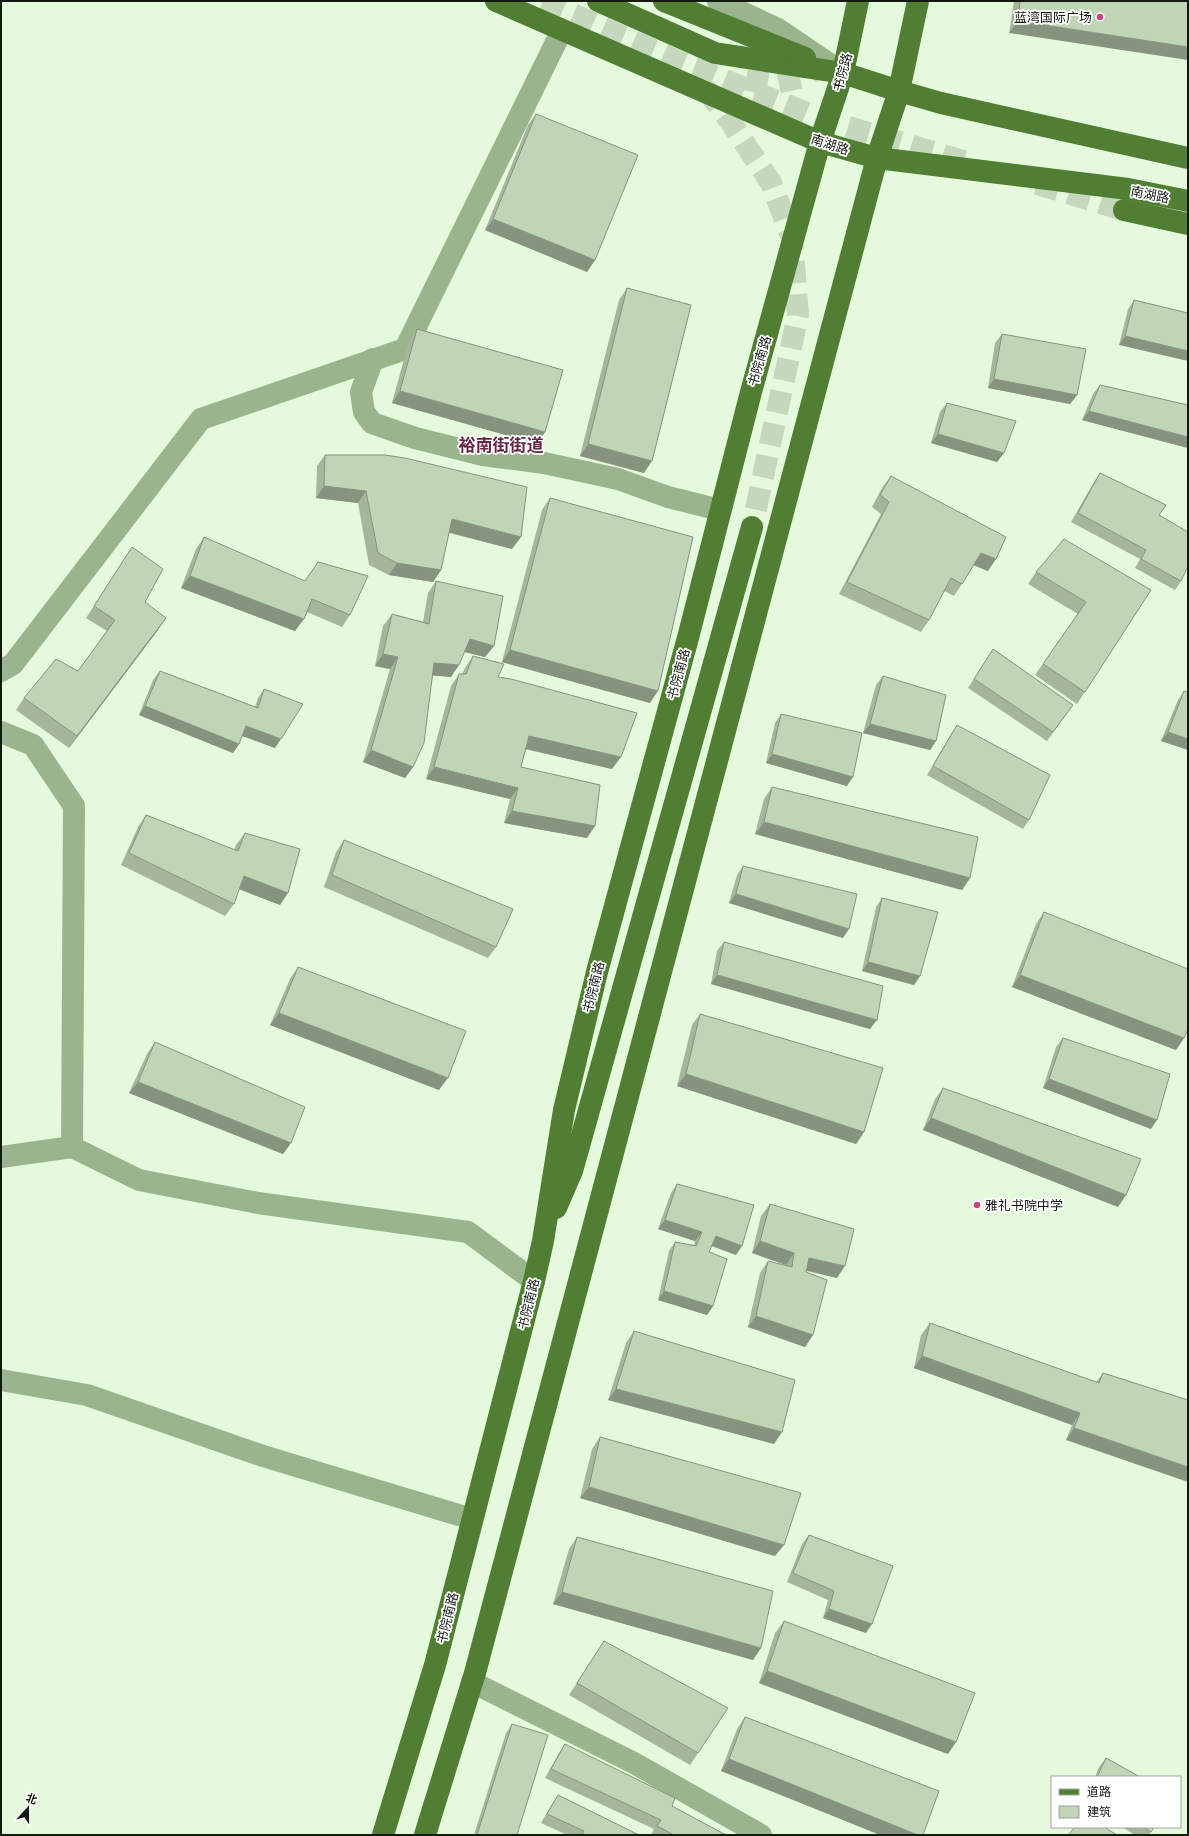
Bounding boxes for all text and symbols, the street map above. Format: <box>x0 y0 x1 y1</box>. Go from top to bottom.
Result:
place label: 蓝湾国际广场 <box>1014 8 1092 27</box>
marker: 蓝湾国际广场 <box>1095 12 1105 22</box>
street label: 书院路 <box>828 51 857 93</box>
street label: 南湖路 <box>808 129 851 160</box>
street label: 南湖路 <box>1129 181 1171 208</box>
street label: 书院南路 <box>743 334 776 389</box>
district label: 裕南街街道 <box>459 433 544 457</box>
street label: 书院南路 <box>663 647 694 702</box>
street label: 书院南路 <box>578 960 609 1015</box>
place label: 雅礼书院中学 <box>985 1196 1063 1215</box>
marker: 雅礼书院中学 <box>972 1200 982 1210</box>
street label: 书院南路 <box>513 1277 544 1332</box>
street label: 书院南路 <box>432 1591 463 1646</box>
legend <box>1051 1776 1181 1828</box>
text: 道路 <box>1087 1783 1111 1800</box>
north arrow <box>8 1788 48 1828</box>
text: 北 <box>24 1789 40 1808</box>
text: 建筑 <box>1087 1803 1111 1820</box>

